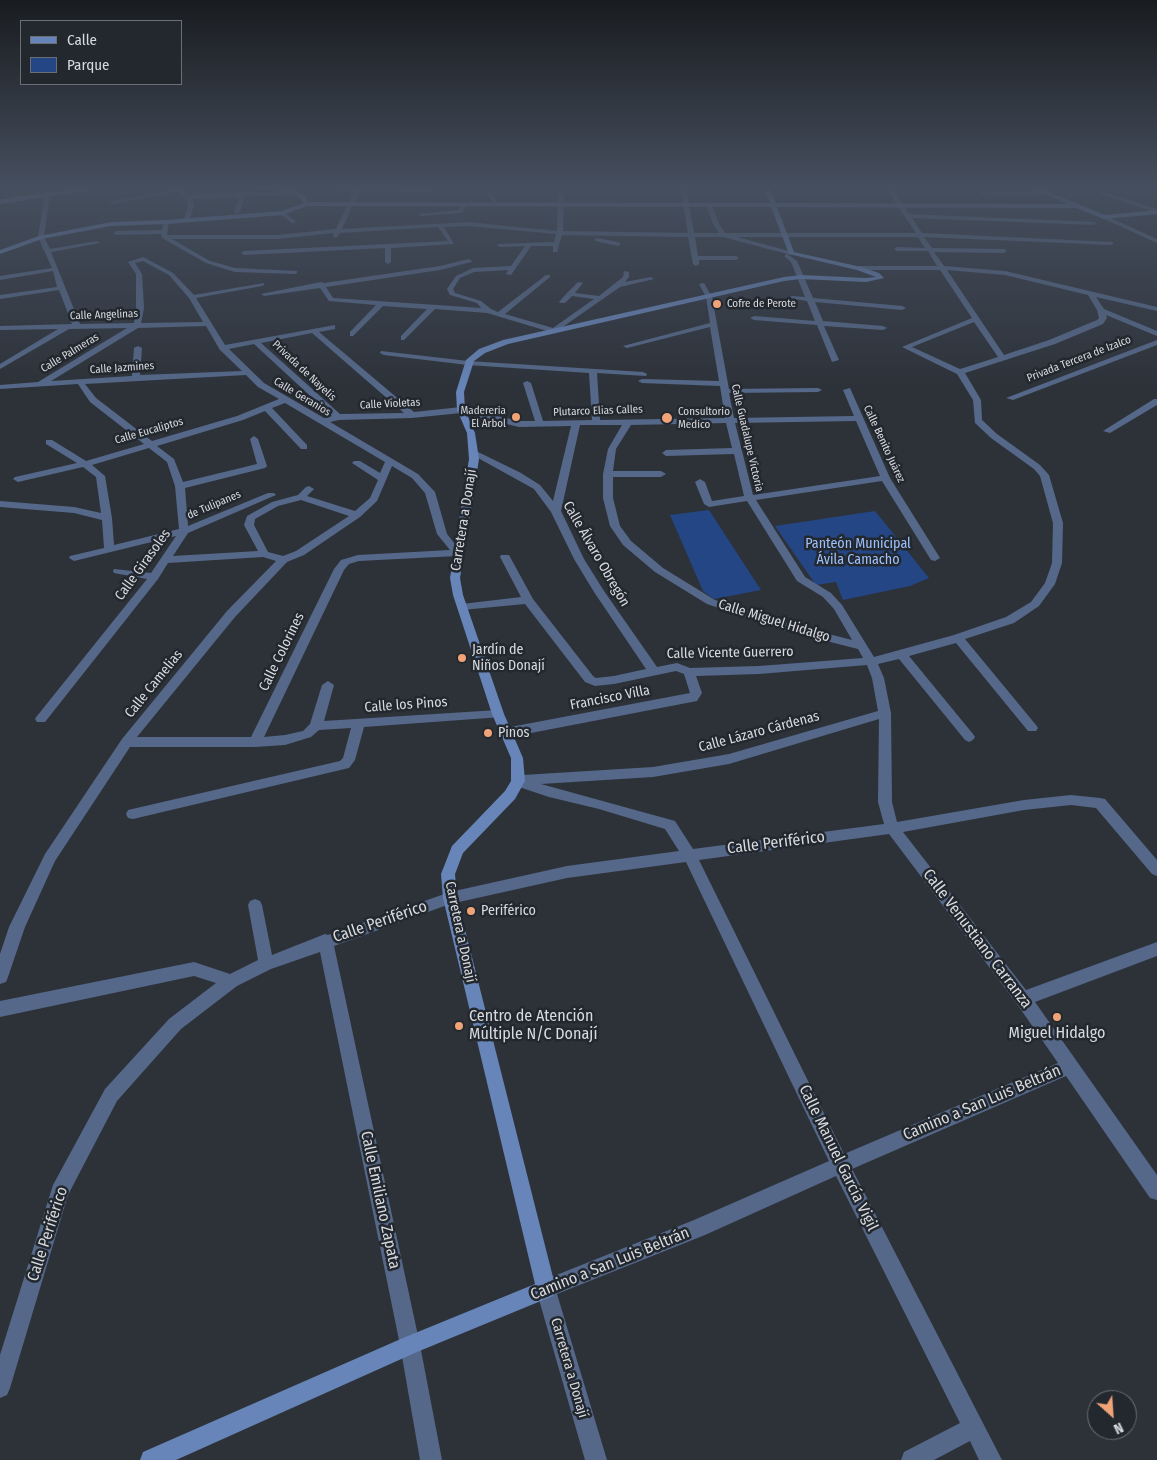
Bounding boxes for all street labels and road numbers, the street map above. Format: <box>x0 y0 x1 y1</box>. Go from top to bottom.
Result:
street label: Calle Angelinas <box>70 307 138 323</box>
street label: Calle Palmeras <box>39 331 101 375</box>
street label: Privada Tercera de Izalco <box>1025 333 1133 385</box>
street label: Privada de Nayelis <box>269 338 339 404</box>
street label: Calle Jazmines <box>89 359 155 377</box>
street label: Calle Geranios <box>271 375 333 419</box>
street label: Calle Guadalupe Victoria <box>728 383 766 493</box>
street label: Calle Violetas <box>359 396 421 412</box>
street label: Plutarco Elias Calles <box>553 403 643 419</box>
street label: Calle Benito Juárez <box>860 403 908 485</box>
street label: Calle Eucaliptos <box>113 415 185 447</box>
street label: Carretera a Donají <box>448 468 480 572</box>
street label: de Tulipanes <box>185 488 243 522</box>
street label: Calle Álvaro Obregón <box>559 498 633 610</box>
street label: Calle Girasoles <box>112 526 174 604</box>
street label: Calle Miguel Hidalgo <box>716 596 832 646</box>
street label: Calle Colorines <box>256 610 308 694</box>
street label: Calle Vicente Guerrero <box>666 643 794 663</box>
street label: Calle Camelias <box>121 647 187 721</box>
street label: Francisco Villa <box>569 682 651 714</box>
street label: Calle los Pinos <box>364 694 448 716</box>
street label: Calle Lázaro Cárdenas <box>697 708 821 756</box>
street label: Calle Periférico <box>726 827 826 859</box>
street label: Calle Venustiano Carranza <box>918 866 1036 1012</box>
street label: Carretera a Donají <box>441 880 479 984</box>
street label: Calle Periférico <box>330 897 430 947</box>
street label: Camino a San Luis Beltrán <box>900 1061 1064 1145</box>
street label: Calle Manuel García Vigil <box>794 1082 882 1234</box>
street label: Calle Emiliano Zapata <box>356 1129 404 1271</box>
street label: Calle Periférico <box>24 1184 72 1284</box>
street label: Camino a San Luis Beltrán <box>528 1223 692 1305</box>
street label: Carretera a Donají <box>547 1316 591 1420</box>

